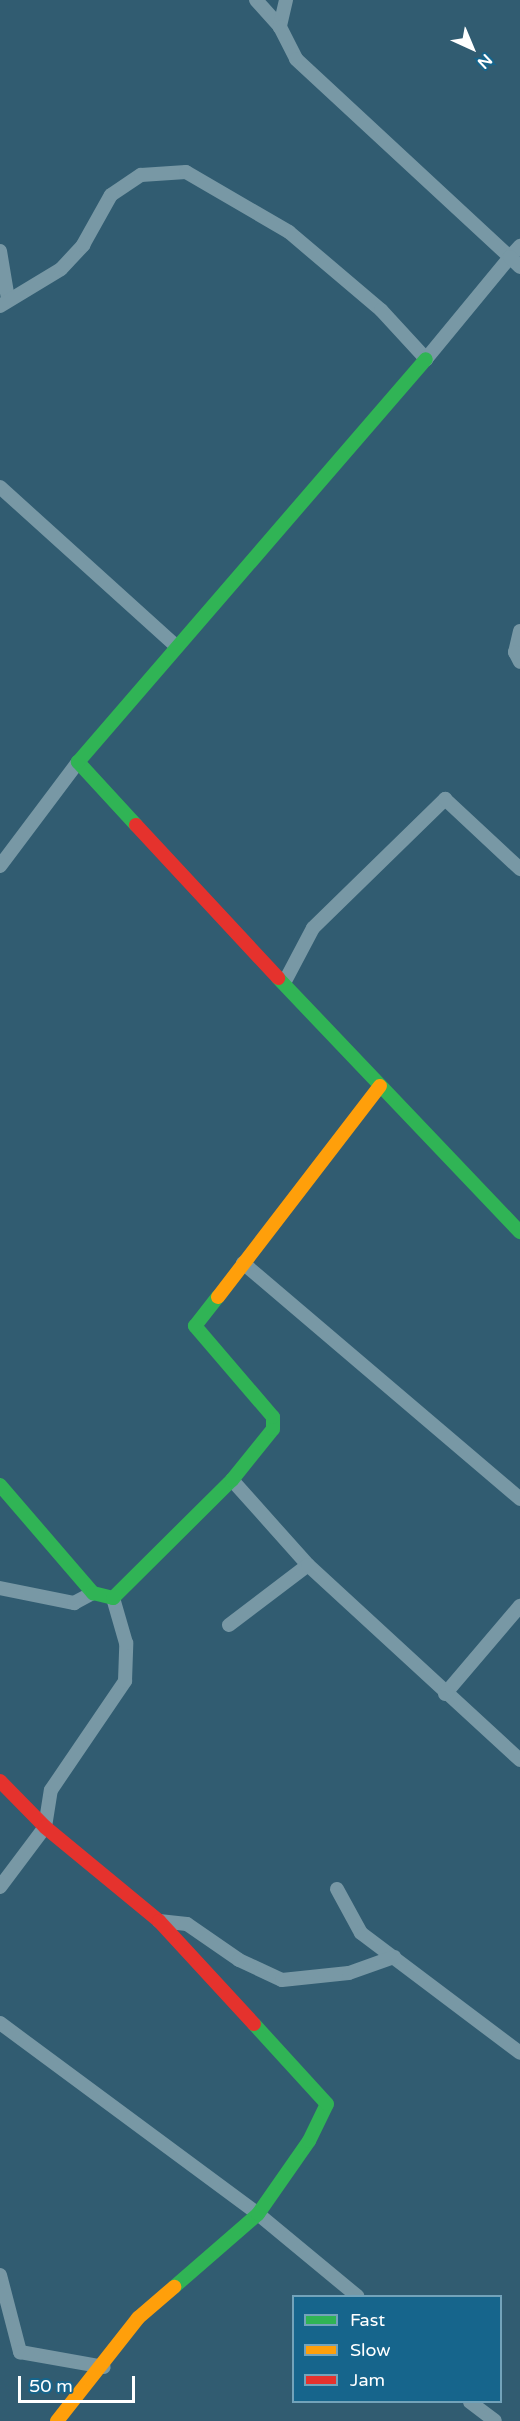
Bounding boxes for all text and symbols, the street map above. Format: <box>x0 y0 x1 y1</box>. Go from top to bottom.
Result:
north arrow <box>442 18 502 78</box>
text: N <box>473 49 496 73</box>
legend <box>292 2295 502 2403</box>
text: Fast <box>350 2309 385 2331</box>
text: Slow <box>350 2339 391 2361</box>
scale bar <box>21 2364 138 2402</box>
text: Jam <box>350 2369 385 2391</box>
text: 50 m <box>29 2375 73 2397</box>

